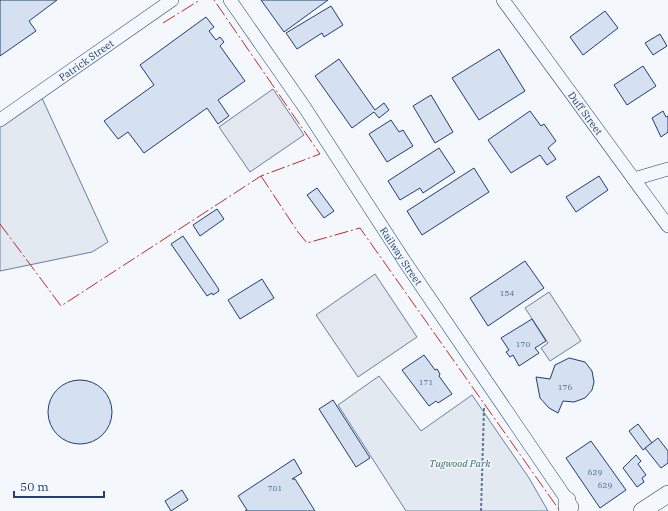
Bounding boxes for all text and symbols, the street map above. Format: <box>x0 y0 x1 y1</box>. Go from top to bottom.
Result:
street label: Patrick Street <box>56 36 116 84</box>
street label: Duff Street <box>565 89 606 138</box>
street label: Railway Street <box>377 224 426 288</box>
house number: 154 <box>500 288 514 298</box>
house number: 170 <box>516 339 530 349</box>
house number: 171 <box>419 377 433 387</box>
house number: 176 <box>558 382 572 392</box>
park label: Tugwood Park <box>429 457 491 470</box>
house number: 629 <box>588 467 602 477</box>
scale bar <box>14 473 104 499</box>
text: 50 m <box>20 479 49 494</box>
house number: 629 <box>598 480 612 490</box>
house number: 701 <box>268 483 282 493</box>

